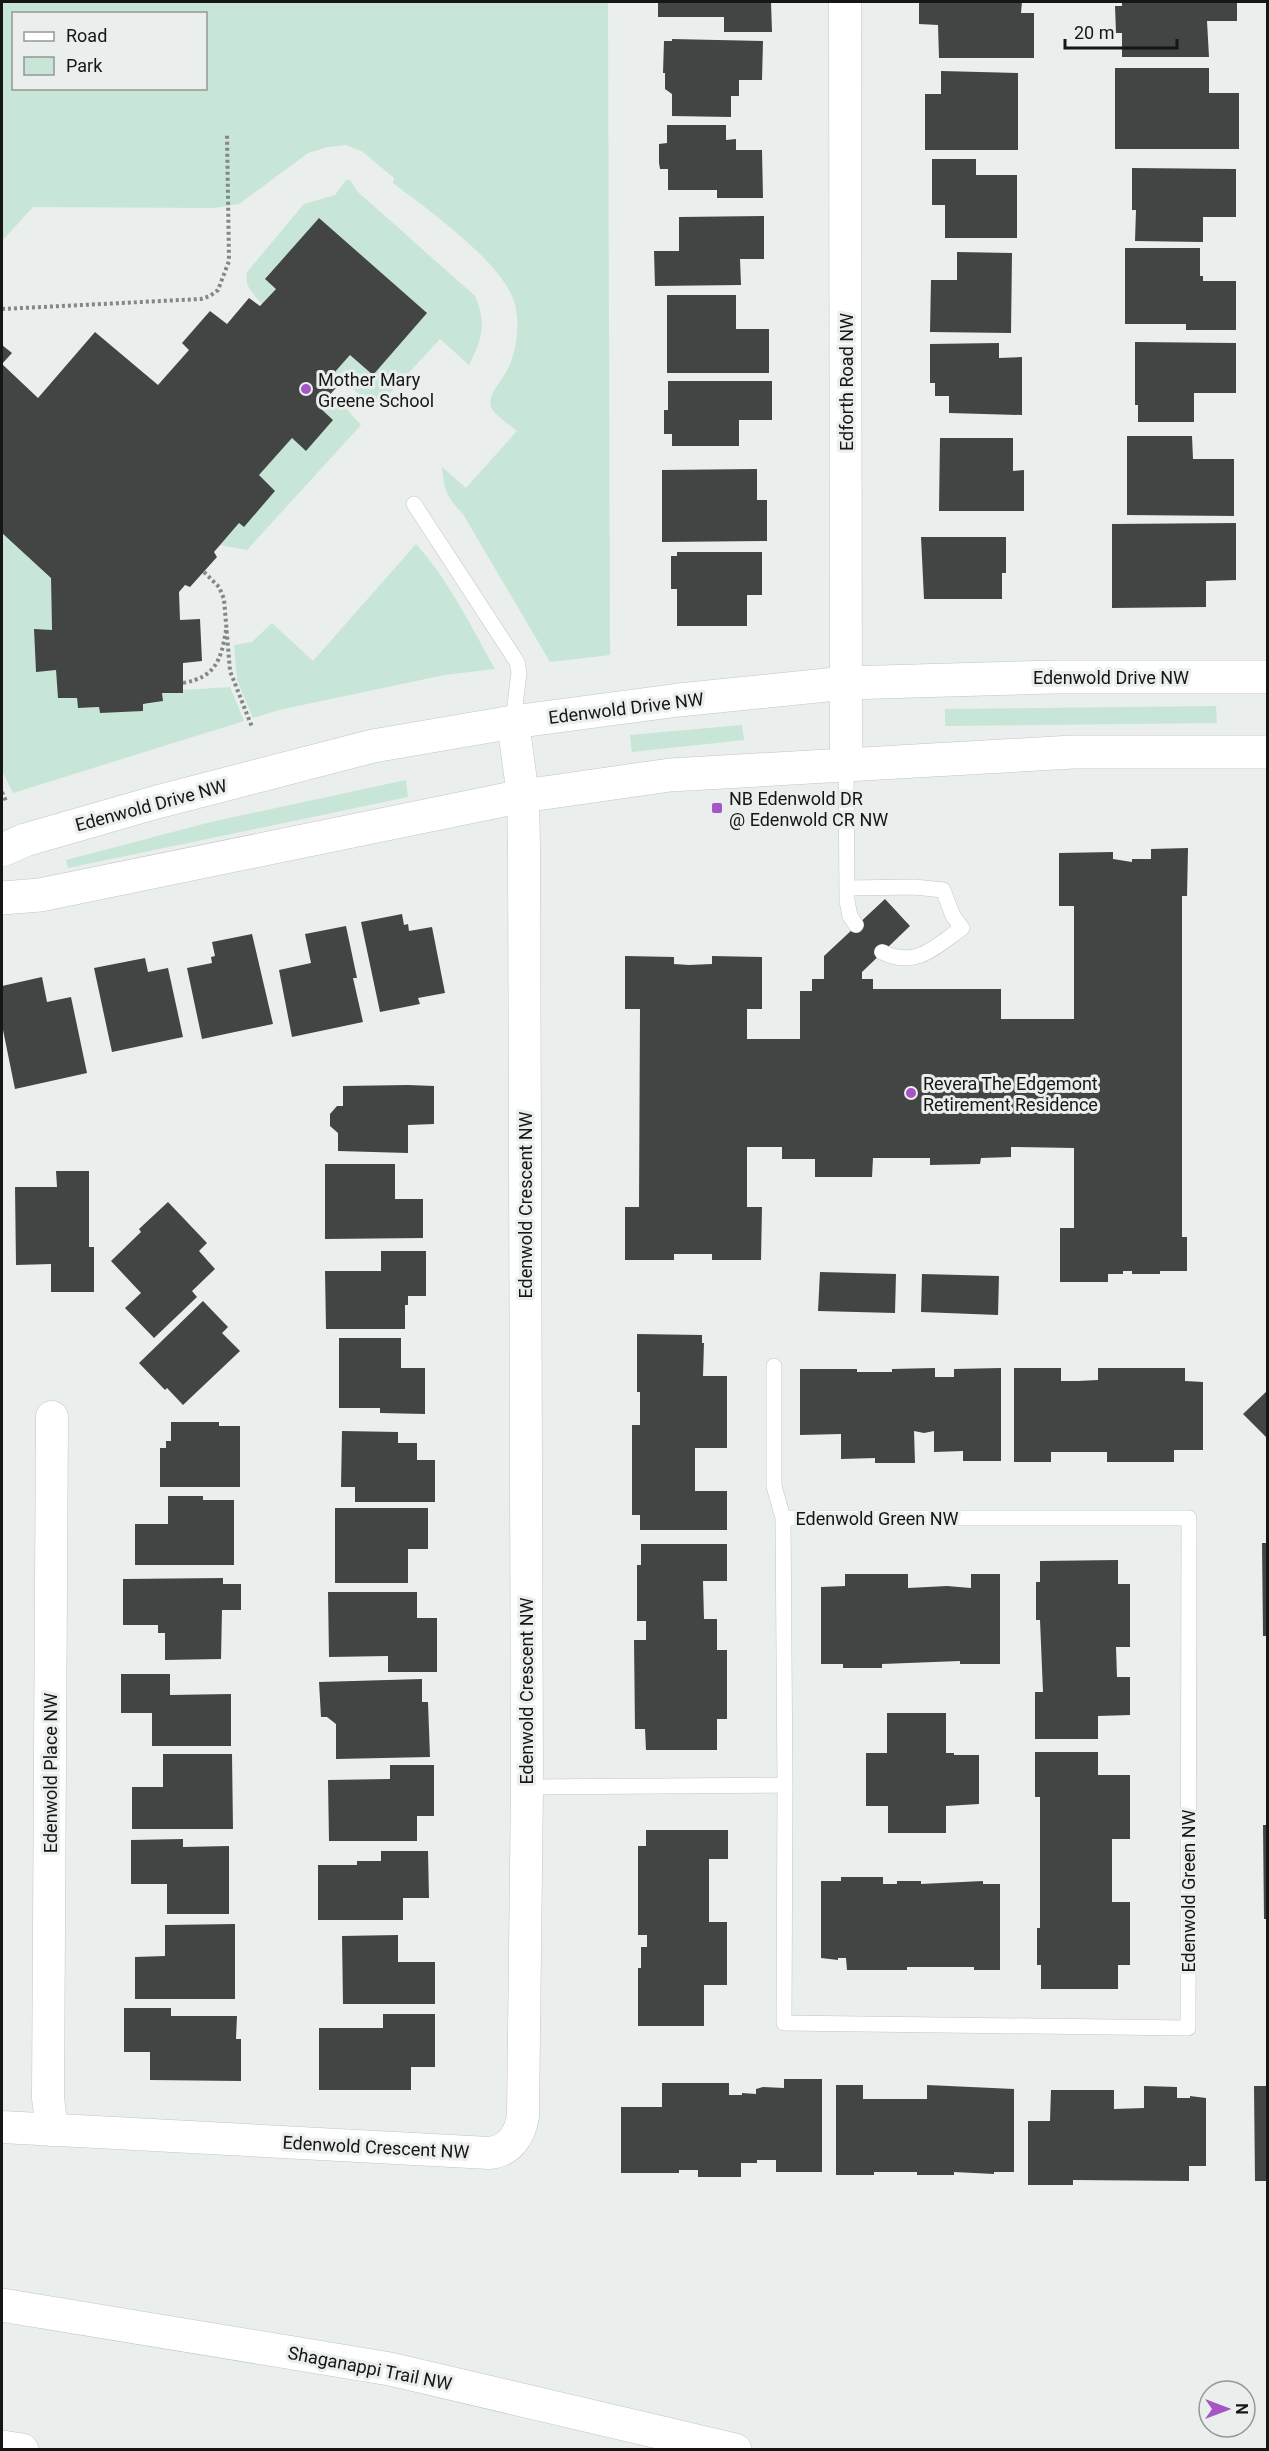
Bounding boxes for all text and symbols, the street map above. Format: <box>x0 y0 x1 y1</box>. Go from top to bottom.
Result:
legend <box>12 12 207 90</box>
scale bar <box>1065 12 1178 50</box>
text: 20 m <box>1074 22 1114 43</box>
text: Road <box>66 25 107 46</box>
text: Park <box>66 55 103 76</box>
street label: Edforth Road NW <box>836 313 857 451</box>
place label: Mother Mary Greene School <box>318 369 434 411</box>
marker: Mother Mary Greene School <box>299 382 313 396</box>
street label: Edenwold Drive NW <box>1033 667 1189 688</box>
street label: Edenwold Drive NW <box>547 688 705 728</box>
street label: Edenwold Drive NW <box>73 775 229 835</box>
place label: NB Edenwold DR @ Edenwold CR NW <box>729 788 888 830</box>
marker: NB Edenwold DR @ Edenwold CR NW <box>710 801 724 815</box>
place label: Revera The Edgemont Retirement Residence <box>923 1073 1098 1115</box>
marker: Revera The Edgemont Retirement Residence <box>904 1086 918 1100</box>
street label: Edenwold Crescent NW <box>515 1111 536 1299</box>
street label: Edenwold Green NW <box>796 1508 959 1529</box>
street label: Edenwold Crescent NW <box>516 1597 537 1785</box>
street label: Edenwold Place NW <box>40 1693 61 1853</box>
street label: Edenwold Green NW <box>1178 1809 1199 1972</box>
street label: Edenwold Crescent NW <box>282 2132 470 2162</box>
street label: Shaganappi Trail NW <box>286 2342 454 2394</box>
north arrow <box>1197 2379 1257 2439</box>
text: N <box>1232 2403 1251 2415</box>

